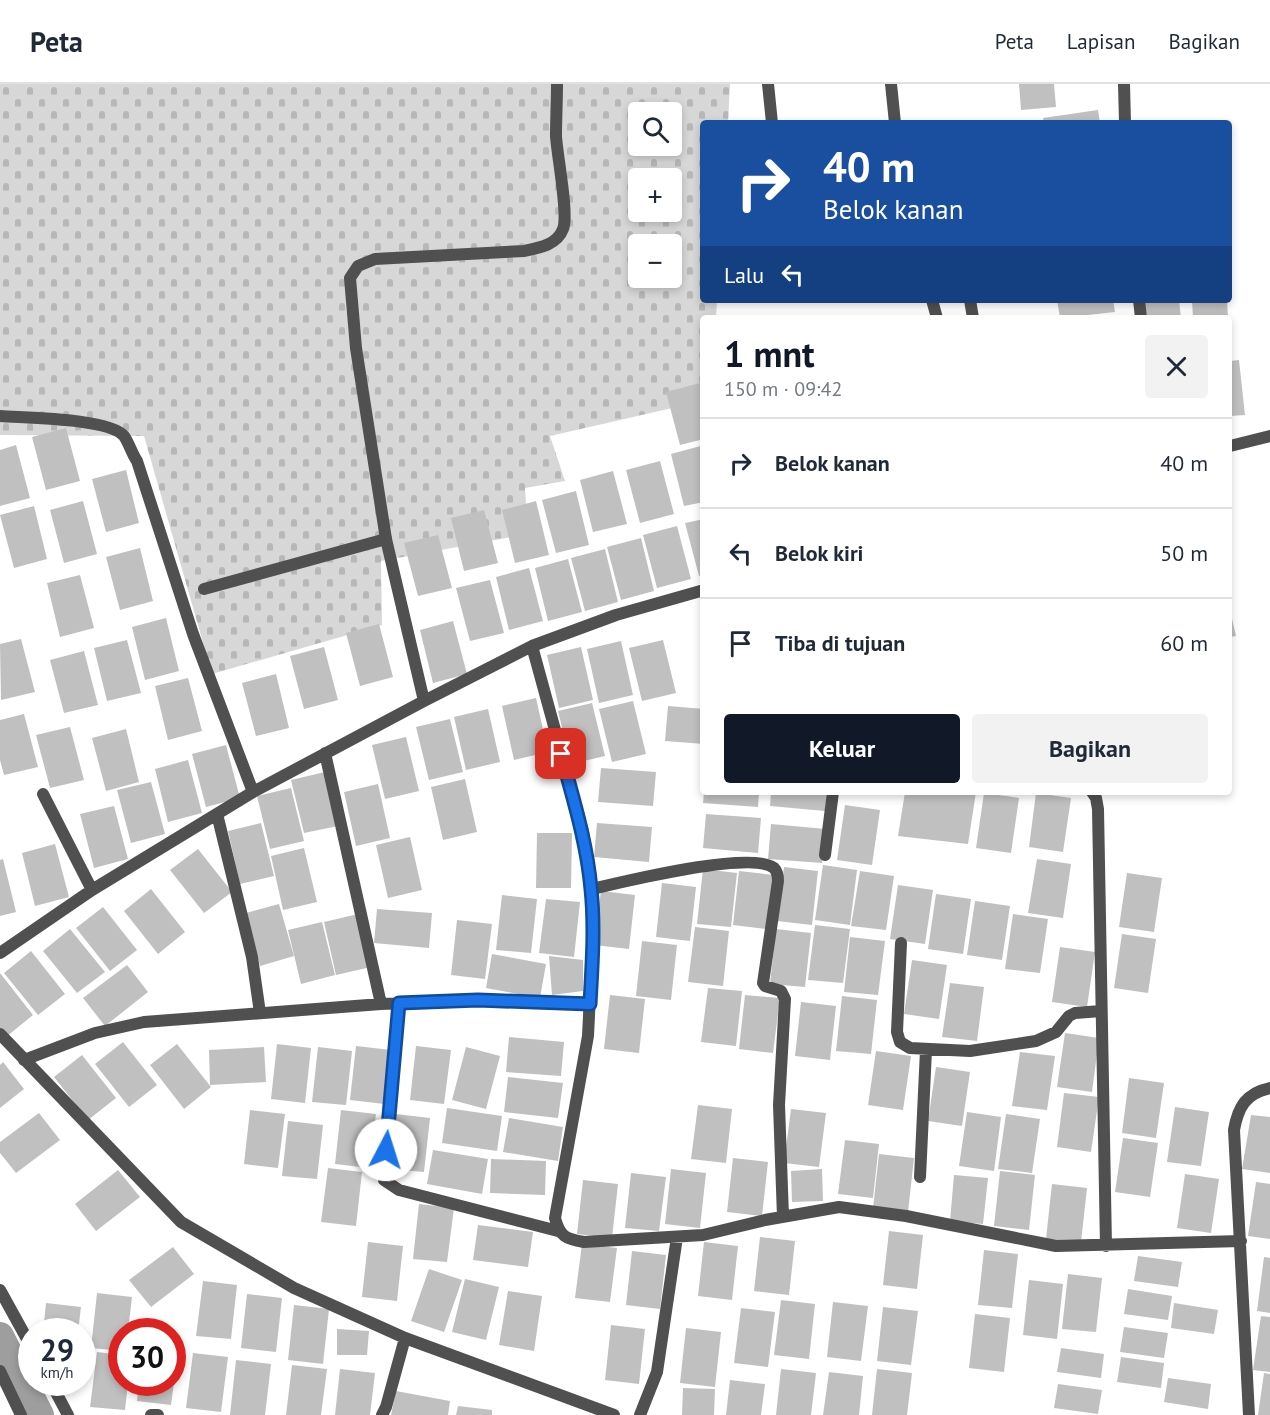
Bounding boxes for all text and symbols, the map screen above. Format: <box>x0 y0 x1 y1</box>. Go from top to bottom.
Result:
text: Peta <box>30 23 83 60</box>
text: Peta <box>995 28 1034 55</box>
text: Lapisan <box>1067 28 1135 55</box>
text: Bagikan <box>1168 28 1240 55</box>
map controls <box>628 102 682 288</box>
button: search <box>628 102 682 156</box>
text: 40 m <box>823 139 915 194</box>
icon: right <box>724 144 802 222</box>
button: + <box>628 168 682 222</box>
text: Belok kanan <box>823 192 963 226</box>
button: − <box>628 234 682 288</box>
icon: left <box>776 258 809 291</box>
text: Lalu <box>724 261 764 289</box>
text: 1 mnt <box>724 330 815 377</box>
button: close <box>1145 335 1208 398</box>
text: 150 m · 09:42 <box>724 376 842 402</box>
icon: right <box>724 447 757 480</box>
text: Belok kanan <box>775 449 890 477</box>
text: 40 m <box>1160 449 1208 477</box>
icon: left <box>724 537 757 570</box>
text: Belok kiri <box>775 539 864 567</box>
text: 50 m <box>1160 539 1208 567</box>
icon: arrive <box>724 627 757 660</box>
text: Tiba di tujuan <box>775 629 905 657</box>
text: 60 m <box>1160 629 1208 657</box>
button: Keluar <box>724 714 960 783</box>
button: Bagikan <box>972 714 1208 783</box>
pin <box>535 728 586 779</box>
icon: arrive <box>544 737 577 770</box>
position arrow <box>354 1118 418 1182</box>
speed limit sign: 30 <box>108 1318 186 1396</box>
text: 29 <box>40 1330 74 1369</box>
text: km/h <box>41 1363 73 1382</box>

